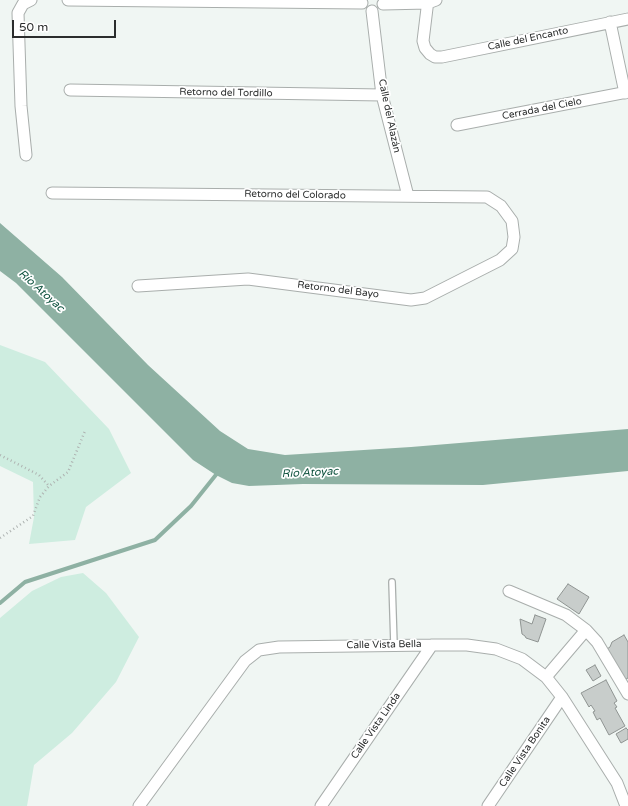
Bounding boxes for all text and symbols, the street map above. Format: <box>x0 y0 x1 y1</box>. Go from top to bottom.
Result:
scale bar <box>14 12 118 38</box>
text: 50 m <box>19 20 48 34</box>
street label: Calle del Encanto <box>487 25 569 53</box>
street label: Calle del Alazán <box>375 78 403 154</box>
street label: Retorno del Tordillo <box>179 86 273 100</box>
street label: Cerrada del Cielo <box>501 95 583 123</box>
street label: Retorno del Colorado <box>244 188 346 202</box>
water label: Río Atoyac <box>16 267 66 315</box>
street label: Retorno del Bayo <box>297 279 379 301</box>
water label: Río Atoyac <box>281 465 339 481</box>
street label: Calle Vista Bella <box>346 638 422 652</box>
street label: Calle Vista Linda <box>349 691 403 761</box>
street label: Calle Vista Bonita <box>497 714 553 790</box>

